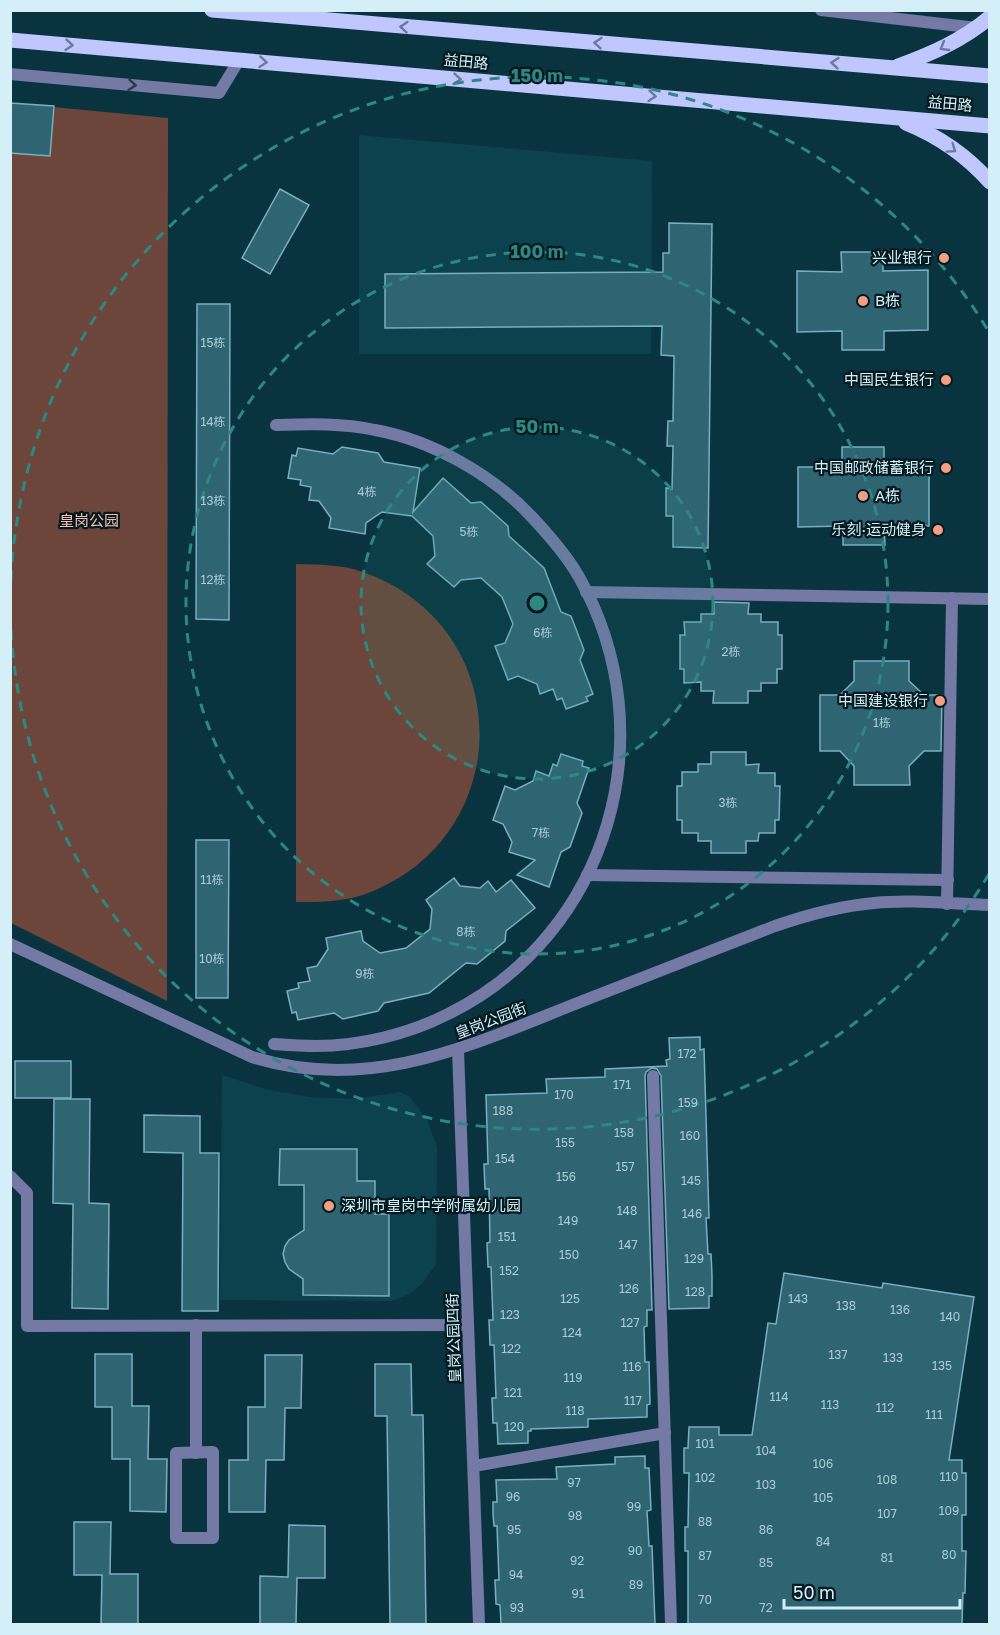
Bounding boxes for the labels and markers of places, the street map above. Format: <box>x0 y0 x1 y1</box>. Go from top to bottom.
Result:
place label: 兴业银行 <box>872 248 932 266</box>
marker: 兴业银行 <box>937 251 951 265</box>
place label: B栋 <box>875 291 900 309</box>
marker: B栋 <box>856 294 870 308</box>
place label: 中国民生银行 <box>844 370 934 388</box>
marker: 中国民生银行 <box>939 373 953 387</box>
place label: 中国邮政储蓄银行 <box>814 458 934 476</box>
marker: 中国邮政储蓄银行 <box>939 461 953 475</box>
place label: A栋 <box>875 486 900 504</box>
marker: A栋 <box>856 489 870 503</box>
place label: 乐刻·运动健身 <box>831 520 926 538</box>
marker: 乐刻·运动健身 <box>931 523 945 537</box>
centre of rings <box>527 593 547 613</box>
place label: 中国建设银行 <box>838 691 928 709</box>
marker: 中国建设银行 <box>933 694 947 708</box>
place label: 深圳市皇岗中学附属幼儿园 <box>341 1196 521 1214</box>
marker: 深圳市皇岗中学附属幼儿园 <box>322 1199 336 1213</box>

